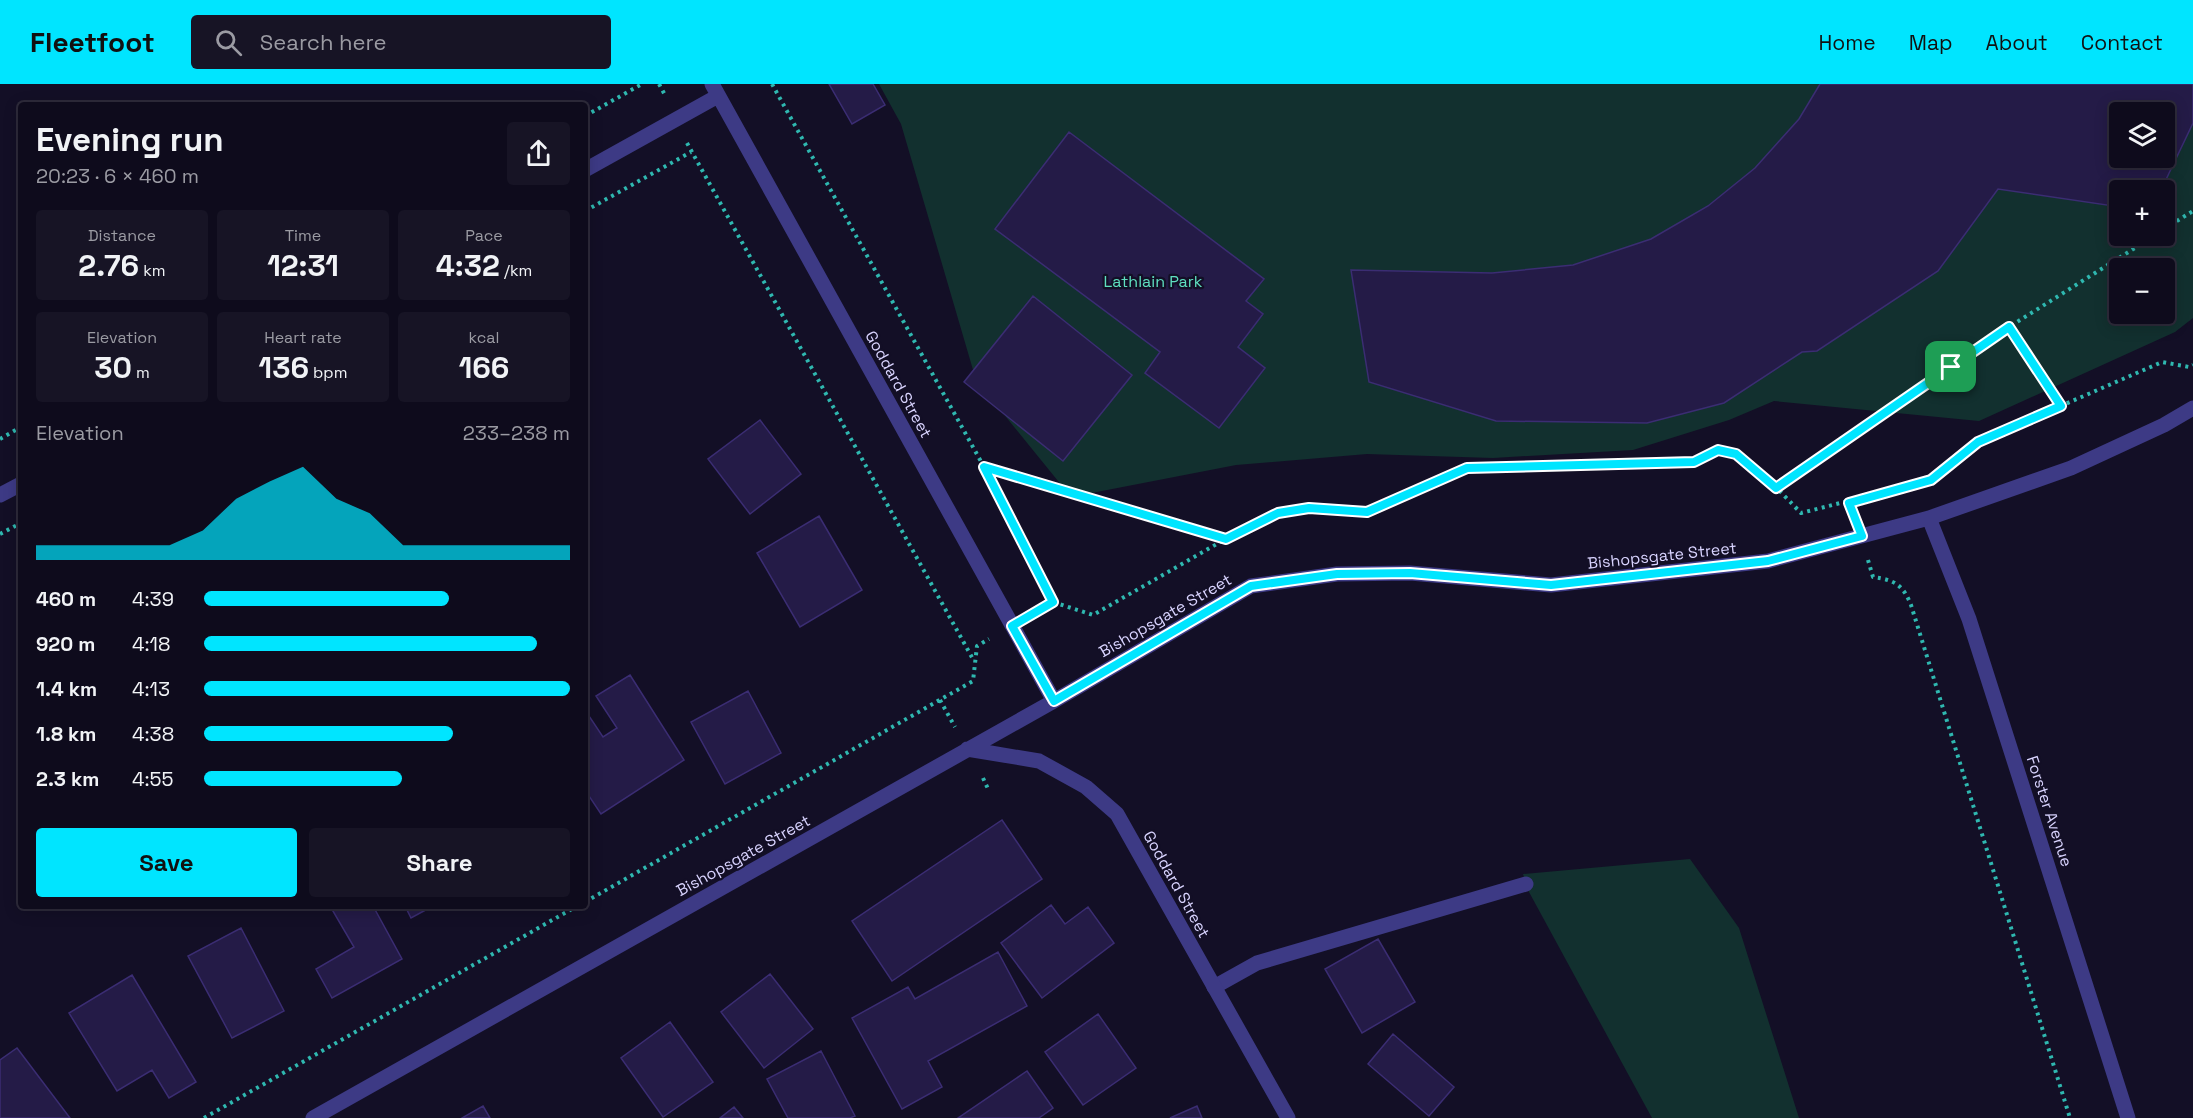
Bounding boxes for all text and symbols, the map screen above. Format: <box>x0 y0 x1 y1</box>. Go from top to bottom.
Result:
search box <box>191 15 611 69</box>
text: Fleetfoot <box>30 24 155 60</box>
icon: search <box>212 26 245 59</box>
text: Search here <box>260 28 387 56</box>
text: Home <box>1818 29 1876 56</box>
text: Map <box>1909 29 1953 56</box>
text: About <box>1986 29 2048 56</box>
text: Contact <box>2081 29 2163 56</box>
map controls <box>2109 102 2175 324</box>
button: layers <box>2109 102 2175 168</box>
text: Evening run <box>36 119 224 161</box>
button: share <box>507 122 570 185</box>
text: 20:23 · 6 × 460 m <box>36 163 199 189</box>
button: + <box>2109 180 2175 246</box>
text: Distance <box>88 225 156 246</box>
text: Time <box>285 225 321 246</box>
text: Pace <box>465 225 503 246</box>
text: 2.76 <box>78 246 139 285</box>
text: 12:31 <box>267 246 339 285</box>
text: 4:32 <box>436 246 500 285</box>
button: − <box>2109 258 2175 324</box>
text: km <box>139 260 166 281</box>
text: /km <box>500 260 532 281</box>
park label: Lathlain Park <box>1104 271 1203 292</box>
text: Elevation <box>87 327 157 348</box>
text: Heart rate <box>264 327 342 348</box>
text: kcal <box>469 327 499 348</box>
street label: Goddard Street <box>860 327 937 442</box>
pin <box>1925 341 1976 392</box>
text: 30 <box>94 348 132 387</box>
text: 136 <box>259 348 309 387</box>
text: 166 <box>459 348 509 387</box>
icon: arrive <box>1934 350 1967 383</box>
text: m <box>132 362 150 383</box>
text: bpm <box>309 362 347 383</box>
text: Elevation <box>36 420 124 446</box>
text: 233–238 m <box>463 420 570 446</box>
street label: Bishopsgate Street <box>1586 537 1738 574</box>
street label: Bishopsgate Street <box>1095 569 1235 662</box>
text: 460 m <box>36 586 96 612</box>
text: 4:39 <box>132 586 174 612</box>
text: 920 m <box>36 631 95 657</box>
text: 4:18 <box>132 631 170 657</box>
text: 1.4 km <box>36 676 97 702</box>
text: 4:13 <box>132 676 170 702</box>
text: 1.8 km <box>36 721 96 747</box>
text: 4:38 <box>132 721 174 747</box>
street label: Forster Avenue <box>2022 753 2077 869</box>
text: 2.3 km <box>36 766 99 792</box>
text: 4:55 <box>132 766 174 792</box>
street label: Bishopsgate Street <box>673 810 814 901</box>
street label: Goddard Street <box>1138 827 1215 942</box>
button: Save <box>36 828 297 897</box>
button: Share <box>309 828 570 897</box>

